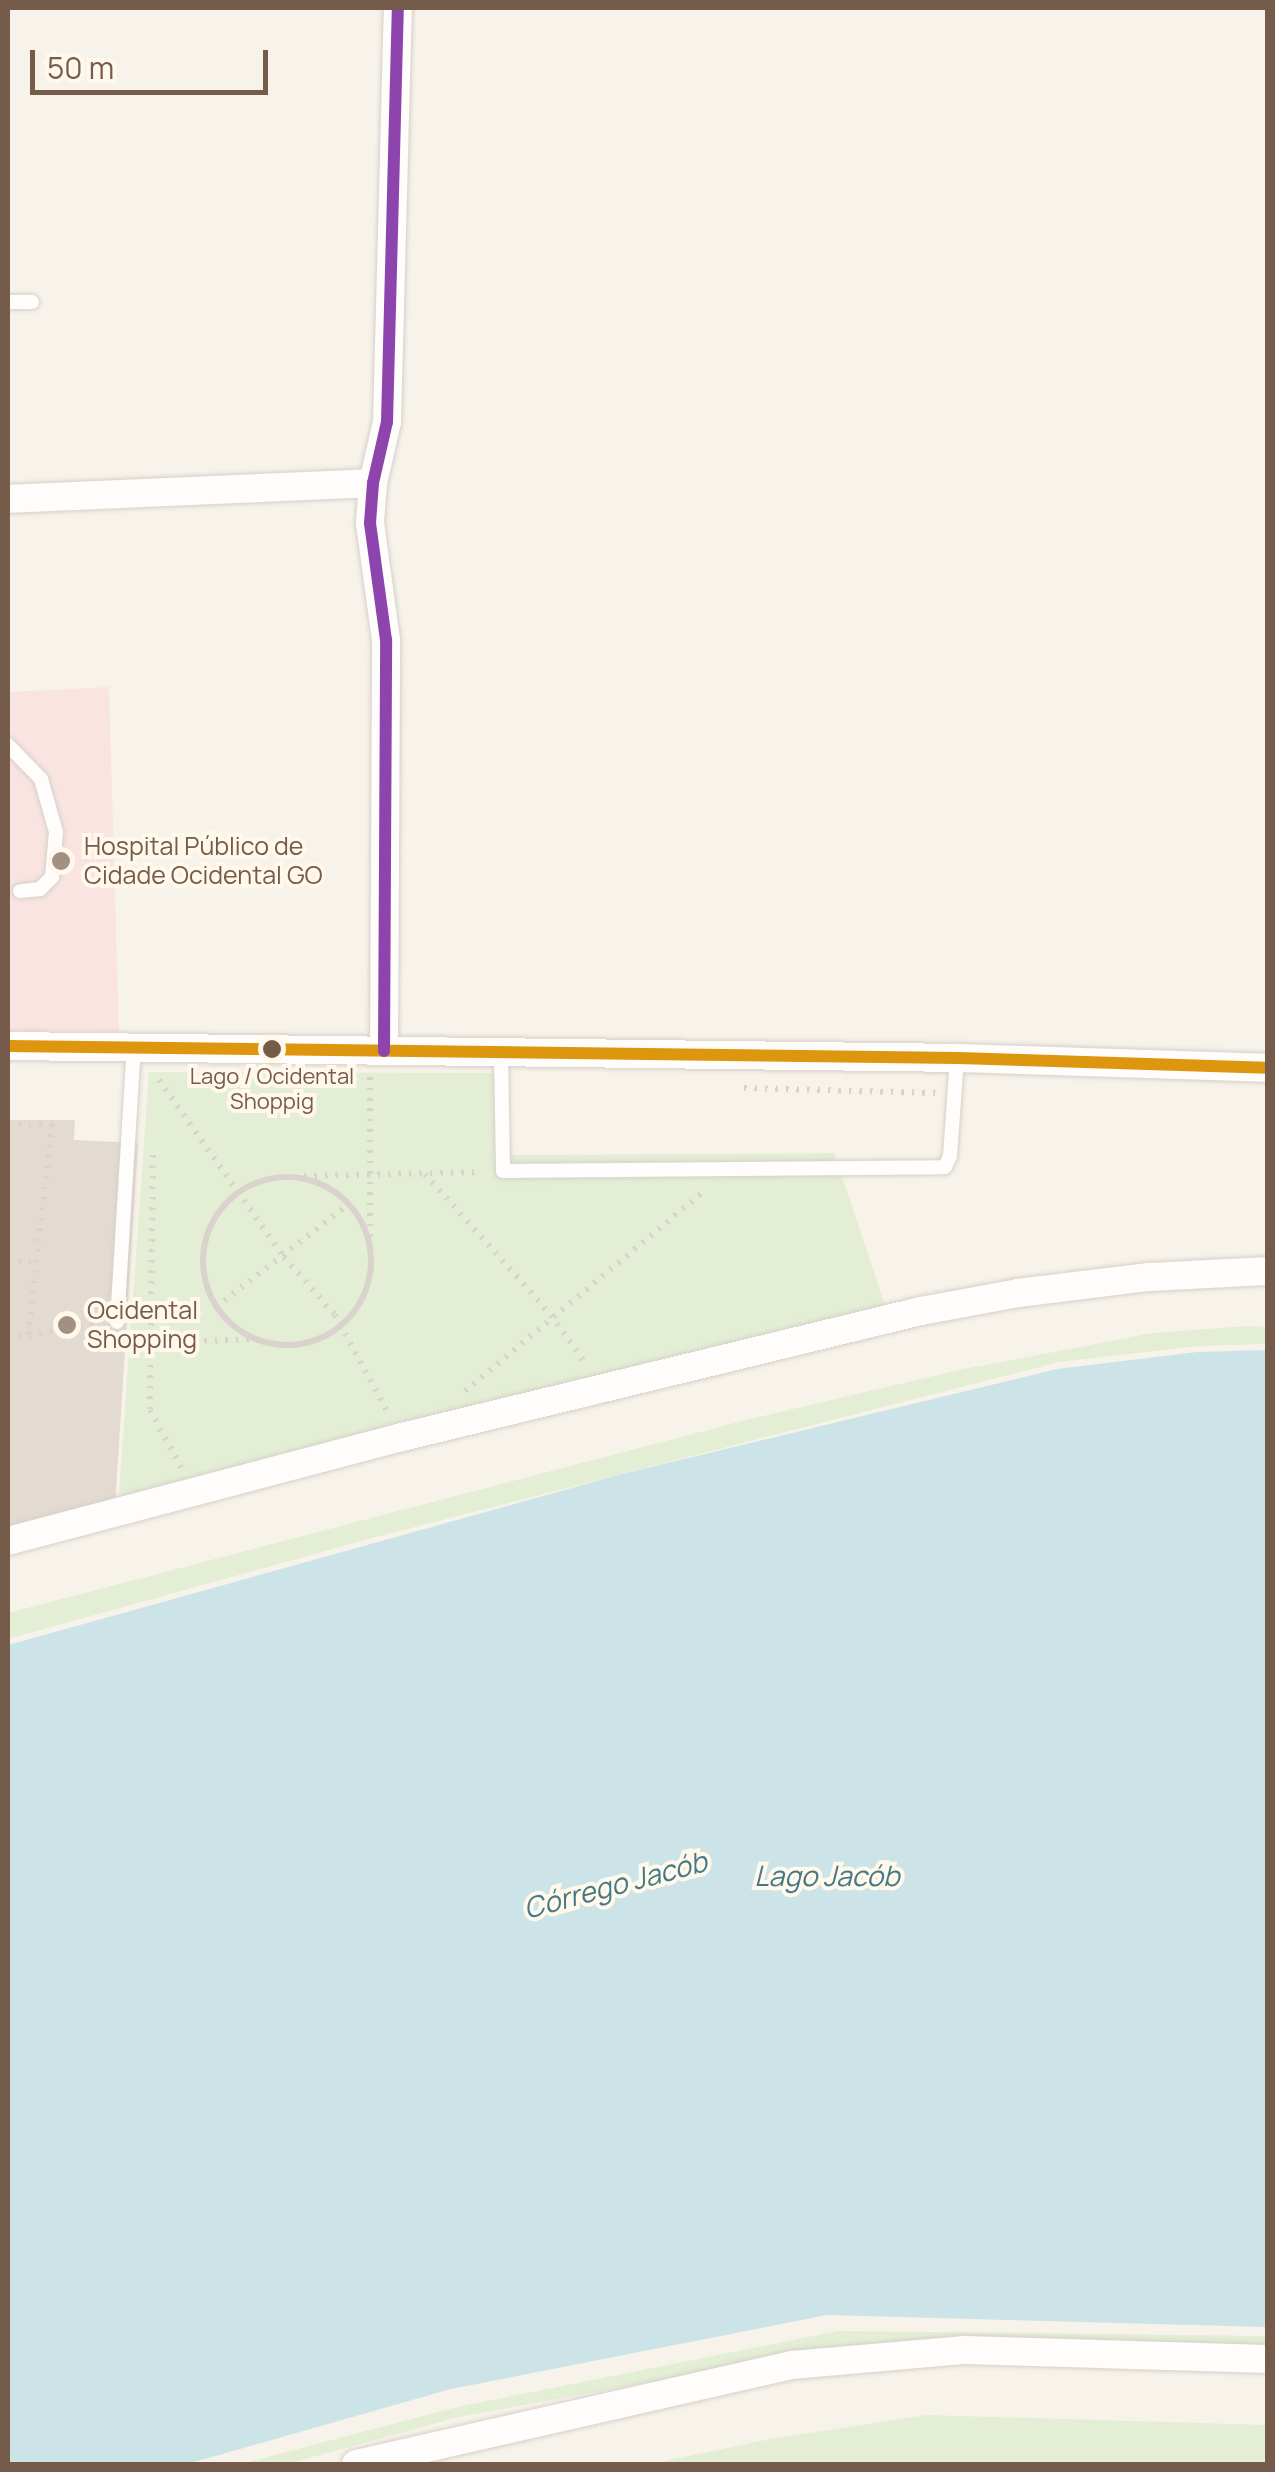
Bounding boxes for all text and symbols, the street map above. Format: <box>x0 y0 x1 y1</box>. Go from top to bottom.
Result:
scale bar <box>35 30 272 92</box>
text: 50 m <box>47 47 114 88</box>
place label: Hospital Público de Cidade Ocidental GO <box>84 832 323 891</box>
marker: Hospital Público de Cidade Ocidental GO <box>48 848 74 874</box>
marker: Lago / Ocidental Shoppig <box>262 1039 282 1059</box>
place label: Lago / Ocidental Shoppig <box>190 1063 354 1114</box>
place label: Ocidental Shopping <box>87 1296 198 1355</box>
marker: Ocidental Shopping <box>56 1314 78 1336</box>
water label: Córrego Jacób <box>520 1843 710 1925</box>
water label: Lago Jacób <box>754 1858 900 1892</box>

